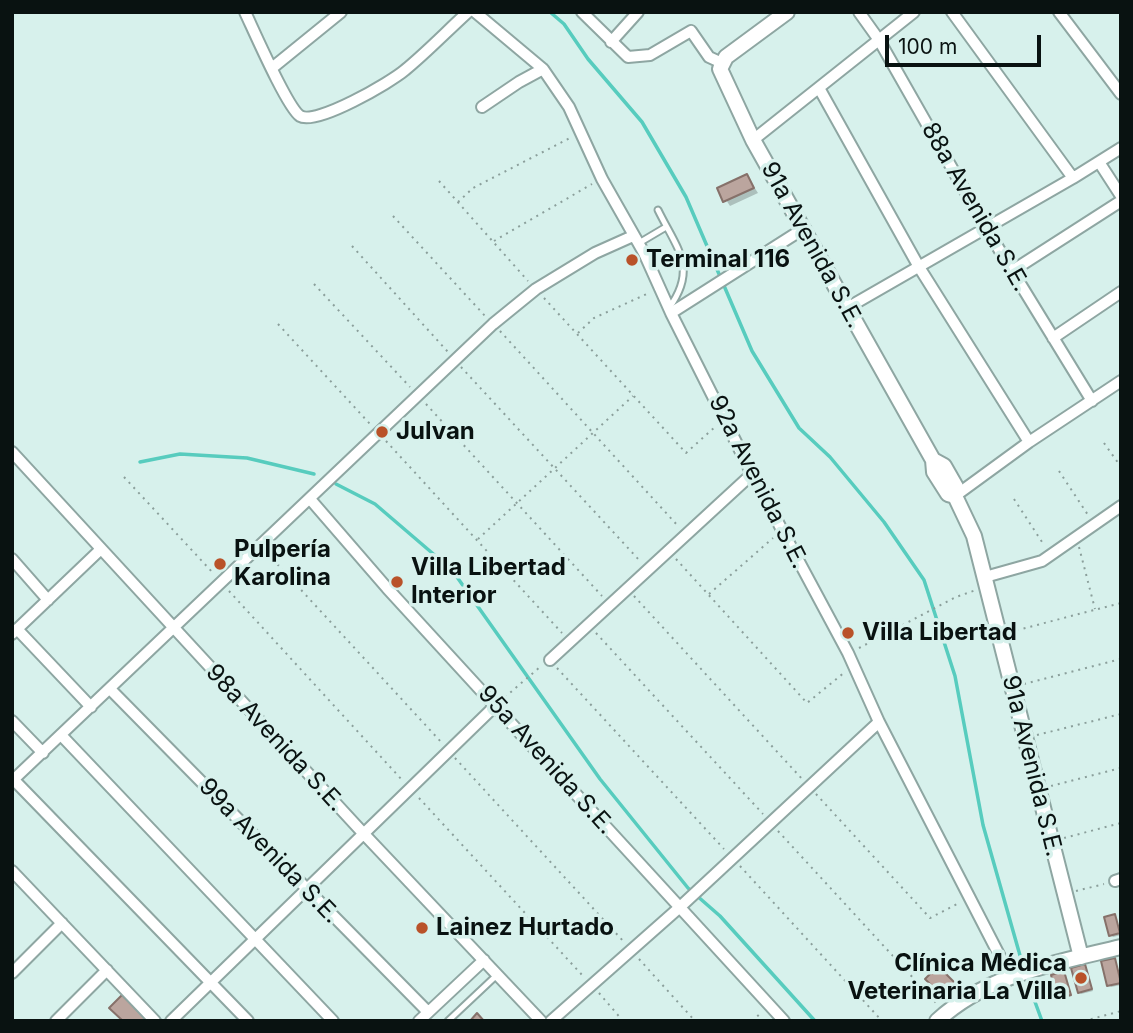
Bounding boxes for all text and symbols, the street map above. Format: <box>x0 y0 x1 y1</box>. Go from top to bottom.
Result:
scale bar <box>888 21 1044 65</box>
text: 100 m <box>898 34 957 59</box>
street label: 88a Avenida S.E. <box>915 117 1035 297</box>
street label: 91a Avenida S.E. <box>754 157 870 333</box>
place label: Terminal 116 <box>646 246 790 274</box>
marker: Terminal 116 <box>624 252 640 268</box>
street label: 92a Avenida S.E. <box>702 391 814 573</box>
place label: Julvan <box>396 418 475 446</box>
marker: Julvan <box>374 424 390 440</box>
place label: Pulpería Karolina <box>234 536 331 592</box>
place label: Villa Libertad Interior <box>411 554 566 610</box>
marker: Pulpería Karolina <box>212 556 228 572</box>
marker: Villa Libertad Interior <box>389 574 405 590</box>
place label: Villa Libertad <box>862 619 1017 647</box>
marker: Villa Libertad <box>840 625 856 641</box>
street label: 98a Avenida S.E. <box>200 659 350 817</box>
street label: 91a Avenida S.E. <box>996 673 1068 859</box>
street label: 95a Avenida S.E. <box>472 680 620 840</box>
street label: 99a Avenida S.E. <box>192 772 346 930</box>
place label: Lainez Hurtado <box>436 914 614 942</box>
marker: Lainez Hurtado <box>414 920 430 936</box>
place label: Clínica Médica Veterinaria La Villa <box>847 950 1067 1006</box>
marker: Clínica Médica Veterinaria La Villa <box>1073 970 1089 986</box>

